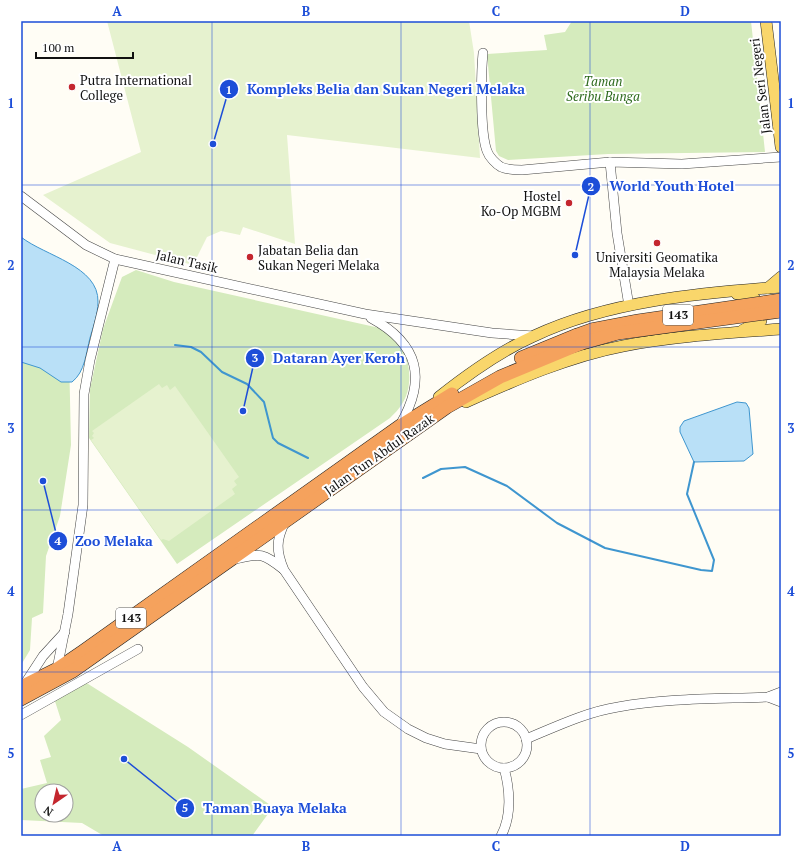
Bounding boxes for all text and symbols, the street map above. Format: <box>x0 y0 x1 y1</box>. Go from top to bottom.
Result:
text: A <box>112 2 122 20</box>
text: B <box>302 2 310 20</box>
text: C <box>492 2 500 20</box>
text: D <box>680 2 690 20</box>
scale bar <box>36 34 133 60</box>
street label: Jalan Seri Negeri <box>745 37 775 135</box>
text: 100 m <box>42 40 75 55</box>
place label: Putra International College <box>80 71 192 104</box>
park label: Taman Seribu Bunga <box>566 72 640 105</box>
callout: Kompleks Belia dan Sukan Negeri Melaka <box>219 76 534 102</box>
text: Kompleks Belia dan Sukan Negeri Melaka <box>247 79 525 98</box>
marker: Putra International College <box>67 82 77 92</box>
text: 1 <box>226 82 232 97</box>
text: 1 <box>7 94 15 112</box>
text: 1 <box>787 94 795 112</box>
callout: World Youth Hotel <box>581 173 742 199</box>
text: World Youth Hotel <box>609 176 735 195</box>
text: 2 <box>588 179 595 194</box>
place label: Hostel Ko-Op MGBM <box>481 187 561 220</box>
marker: Hostel Ko-Op MGBM <box>564 198 574 208</box>
marker: Universiti Geomatika Malaysia Melaka <box>652 238 662 248</box>
place label: Jabatan Belia dan Sukan Negeri Melaka <box>258 241 380 274</box>
street label: Jalan Tasik <box>154 245 220 277</box>
place label: Universiti Geomatika Malaysia Melaka <box>596 248 719 281</box>
marker: Jabatan Belia dan Sukan Negeri Melaka <box>245 252 255 262</box>
text: 2 <box>7 256 15 274</box>
text: 2 <box>787 256 795 274</box>
road number: 143 <box>663 305 693 325</box>
callout: Dataran Ayer Keroh <box>245 345 413 371</box>
text: Dataran Ayer Keroh <box>273 348 405 367</box>
text: 3 <box>252 350 259 365</box>
street label: Jalan Tun Abdul Razak <box>320 409 438 499</box>
text: 3 <box>7 419 15 437</box>
text: 3 <box>787 419 795 437</box>
callout: Zoo Melaka <box>48 528 161 554</box>
text: Zoo Melaka <box>75 531 153 550</box>
text: 4 <box>55 533 62 548</box>
text: 4 <box>7 582 15 600</box>
text: 4 <box>787 582 795 600</box>
road number: 143 <box>116 608 146 628</box>
text: 5 <box>7 744 15 762</box>
text: 5 <box>787 744 795 762</box>
north arrow <box>34 783 74 823</box>
callout: Taman Buaya Melaka <box>175 795 355 821</box>
text: Taman Buaya Melaka <box>203 798 347 817</box>
text: 5 <box>182 800 188 815</box>
text: N <box>40 803 56 819</box>
text: A <box>112 837 122 855</box>
text: B <box>302 837 310 855</box>
text: C <box>492 837 500 855</box>
text: D <box>680 837 690 855</box>

